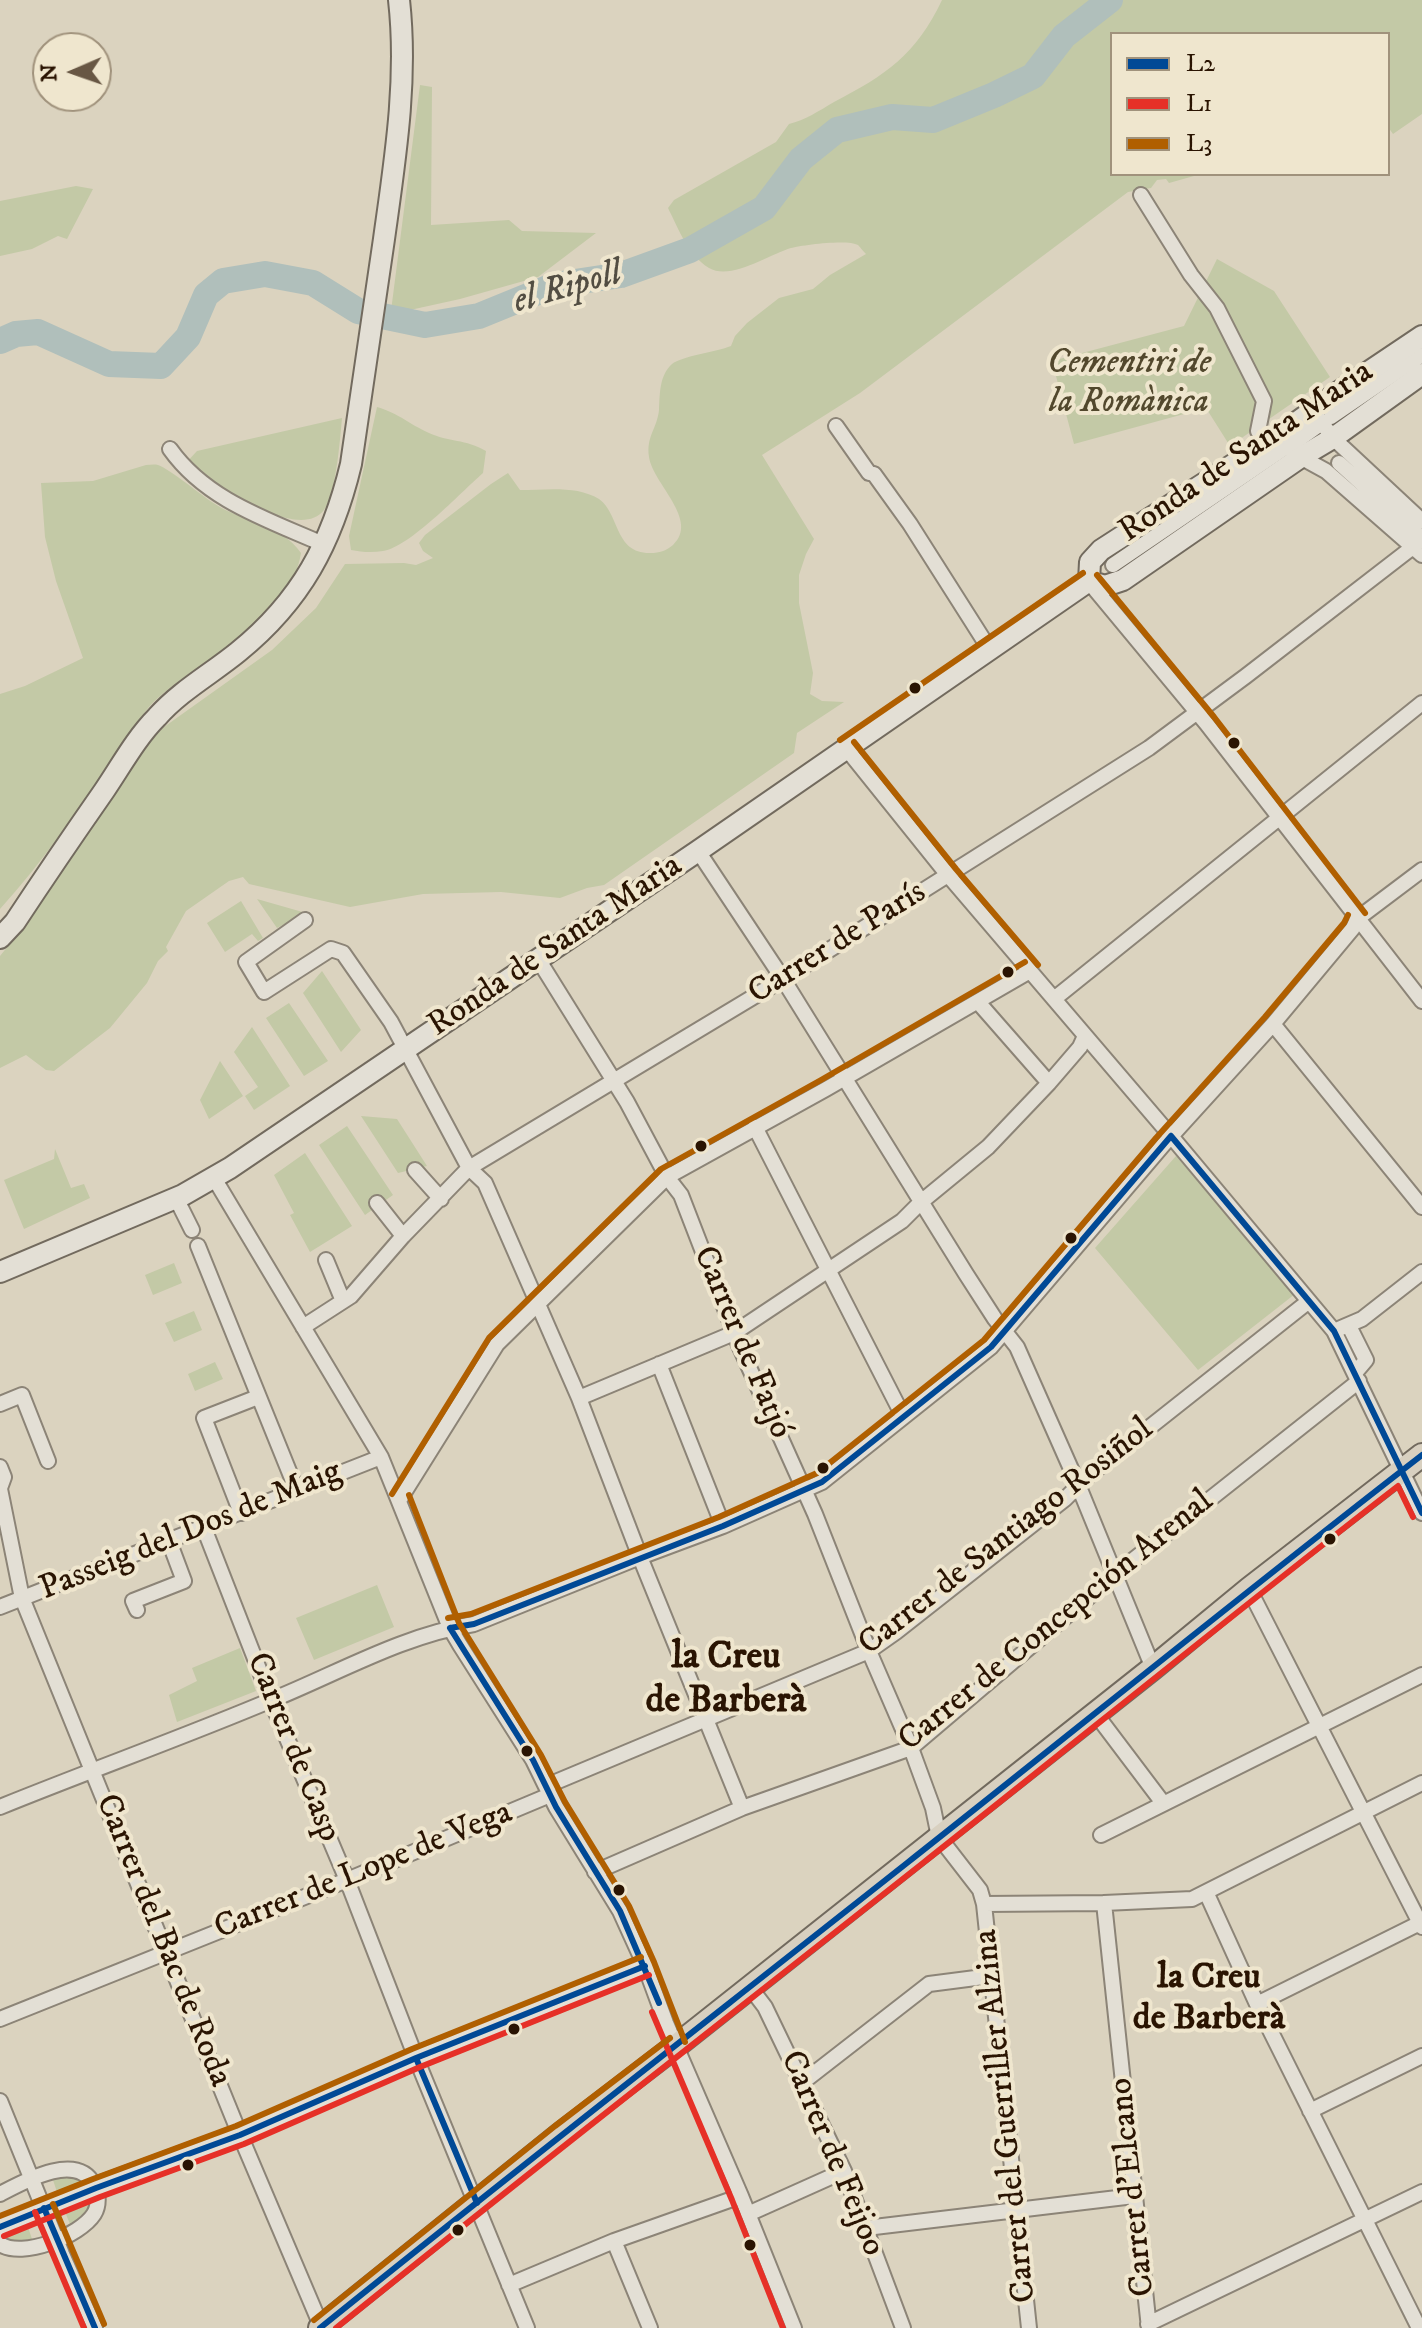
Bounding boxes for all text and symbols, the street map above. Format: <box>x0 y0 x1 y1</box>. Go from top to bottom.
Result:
north arrow <box>32 32 112 112</box>
legend <box>1110 32 1390 176</box>
text: L2 <box>1186 49 1215 79</box>
text: N <box>36 63 63 82</box>
text: L1 <box>1186 89 1212 119</box>
text: L3 <box>1186 129 1212 159</box>
water label: el Ripoll <box>509 253 627 325</box>
park label: Cementiri de la Romànica <box>1047 345 1211 424</box>
street label: Ronda de Santa Maria <box>1112 353 1382 553</box>
unlabelled marker <box>907 680 923 696</box>
unlabelled marker <box>1226 735 1242 751</box>
street label: Ronda de Santa Maria <box>421 847 691 1047</box>
street label: Carrer de París <box>742 873 934 1015</box>
unlabelled marker <box>1000 964 1016 980</box>
unlabelled marker <box>693 1138 709 1154</box>
unlabelled marker <box>1063 1230 1079 1246</box>
street label: Carrer de Fatjó <box>682 1241 800 1445</box>
street label: Carrer de Santiago Rosiñol <box>852 1410 1162 1666</box>
street label: Passeig del Dos de Maig <box>34 1453 348 1611</box>
unlabelled marker <box>815 1460 831 1476</box>
street label: Carrer de Concepción Arenal <box>891 1482 1223 1762</box>
unlabelled marker <box>1322 1531 1338 1547</box>
district label: la Creu de Barberà <box>646 1636 806 1726</box>
street label: Carrer de Casp <box>236 1648 348 1848</box>
unlabelled marker <box>519 1743 535 1759</box>
street label: Carrer del Bac de Roda <box>85 1789 239 2093</box>
street label: Carrer de Lope de Vega <box>209 1794 519 1950</box>
unlabelled marker <box>611 1882 627 1898</box>
street label: Carrer del Guerriller Alzina <box>967 1927 1047 2305</box>
district label: la Creu de Barberà <box>1133 1958 1285 2043</box>
unlabelled marker <box>506 2021 522 2037</box>
street label: Carrer de Feijoo <box>769 2045 893 2263</box>
street label: Carrer d'Elcano <box>1102 2076 1166 2298</box>
unlabelled marker <box>180 2157 196 2173</box>
unlabelled marker <box>450 2222 466 2238</box>
unlabelled marker <box>742 2237 758 2253</box>

